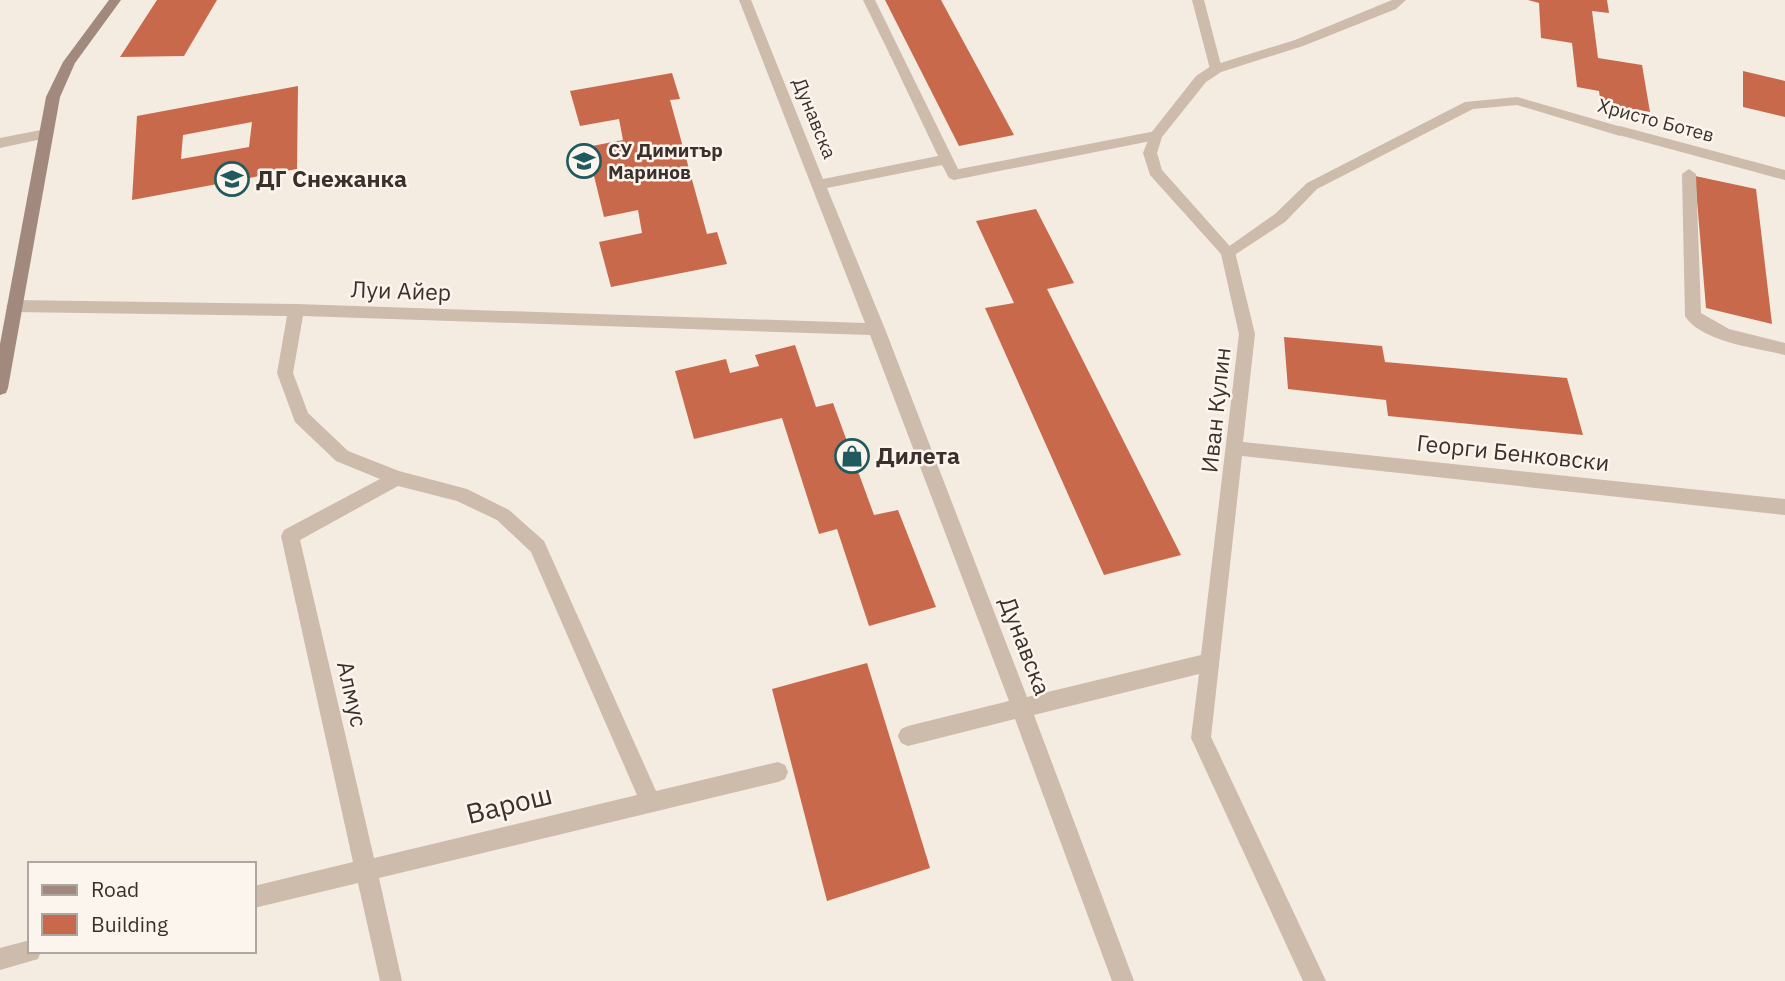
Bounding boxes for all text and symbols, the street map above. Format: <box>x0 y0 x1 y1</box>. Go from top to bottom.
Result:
street label: Дунавска <box>788 74 842 162</box>
street label: Христо Ботев <box>1595 93 1717 147</box>
place label: СУ Димитър Маринов <box>608 138 723 184</box>
school or university icon: СУ Димитър Маринов <box>565 142 603 180</box>
school or university icon: ДГ Снежанка <box>213 160 251 198</box>
place label: ДГ Снежанка <box>256 163 407 193</box>
street label: Луи Айер <box>350 273 452 307</box>
street label: Иван Кулин <box>1194 346 1237 474</box>
street label: Георги Бенковски <box>1415 427 1611 477</box>
shop icon: Дилета <box>833 437 871 475</box>
place label: Дилета <box>876 440 960 470</box>
street label: Дунавска <box>993 592 1058 699</box>
street label: Алмус <box>331 658 375 730</box>
street label: Варош <box>462 775 556 832</box>
legend <box>28 862 256 953</box>
text: Road <box>91 875 139 903</box>
text: Building <box>91 910 168 938</box>

